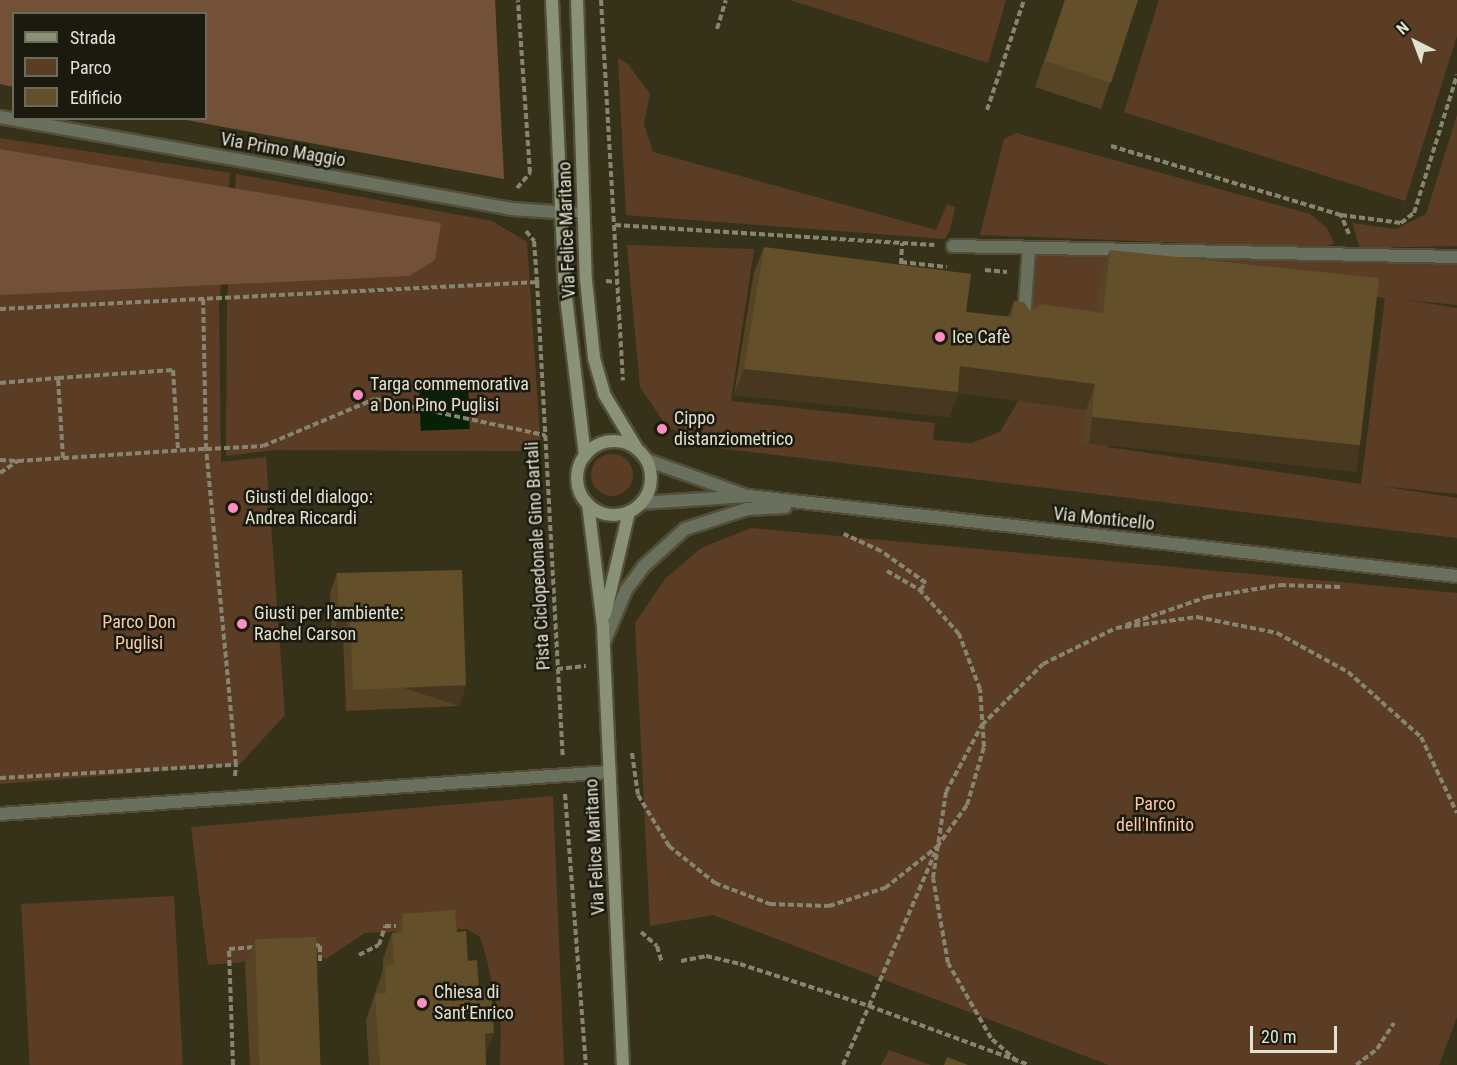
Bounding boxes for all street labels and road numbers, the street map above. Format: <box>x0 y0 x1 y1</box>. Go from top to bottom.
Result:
street label: Via Primo Maggio <box>219 128 347 172</box>
street label: Via Felice Maritano <box>554 161 580 299</box>
street label: Pista Ciclopedonale Gino Bartali <box>521 441 555 671</box>
street label: Via Monticello <box>1052 503 1156 535</box>
street label: Via Felice Maritano <box>581 778 609 916</box>

